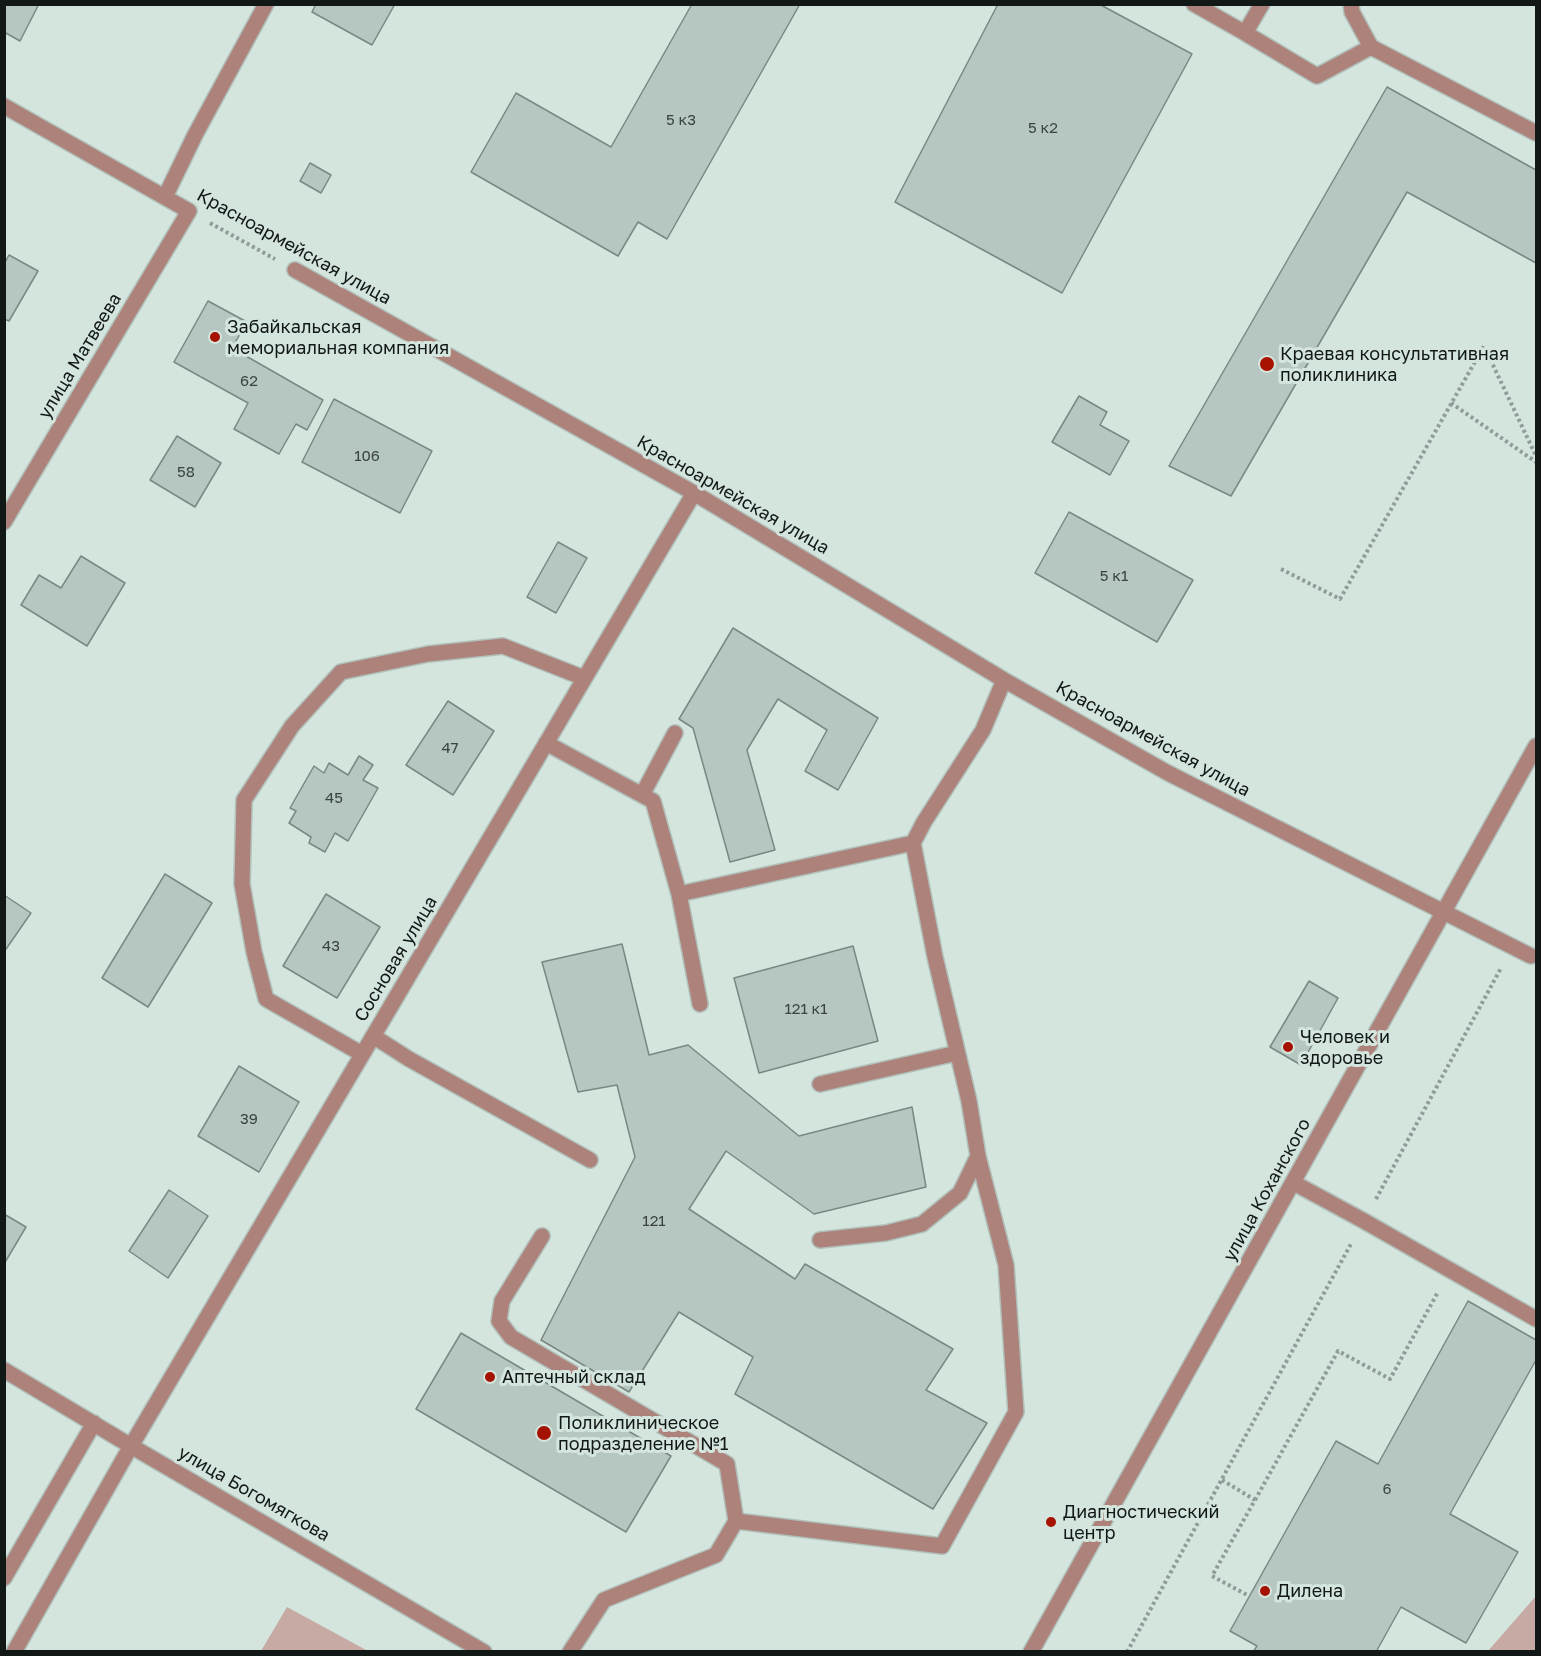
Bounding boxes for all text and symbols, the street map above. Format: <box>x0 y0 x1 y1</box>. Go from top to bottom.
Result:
house number: 5 к3 <box>666 111 696 129</box>
house number: 5 к2 <box>1028 119 1058 137</box>
street label: Красноармейская улица <box>193 185 395 309</box>
street label: улица Матвеева <box>34 289 126 423</box>
place label: Забайкальская мемориальная компания <box>227 316 449 358</box>
marker: Забайкальская мемориальная компания <box>208 330 222 344</box>
place label: Краевая консультативная поликлиника <box>1280 343 1509 386</box>
marker: Краевая консультативная поликлиника <box>1258 355 1276 373</box>
house number: 62 <box>240 372 258 390</box>
street label: Красноармейская улица <box>633 431 833 559</box>
house number: 106 <box>354 447 380 465</box>
house number: 58 <box>177 463 195 481</box>
house number: 5 к1 <box>1100 567 1128 585</box>
street label: Красноармейская улица <box>1052 677 1254 801</box>
house number: 47 <box>441 739 459 757</box>
house number: 45 <box>325 789 343 807</box>
street label: Сосновая улица <box>350 892 442 1026</box>
house number: 43 <box>322 937 340 955</box>
house number: 121 к1 <box>785 1000 827 1018</box>
place label: Человек и здоровье <box>1300 1026 1390 1068</box>
marker: Человек и здоровье <box>1281 1040 1295 1054</box>
house number: 39 <box>240 1110 258 1128</box>
street label: улица Коханского <box>1219 1115 1315 1265</box>
house number: 121 <box>642 1212 666 1230</box>
place label: Аптечный склад <box>502 1366 646 1388</box>
marker: Аптечный склад <box>483 1370 497 1384</box>
place label: Поликлиническое подразделение №1 <box>558 1412 728 1454</box>
marker: Поликлиническое подразделение №1 <box>535 1424 553 1442</box>
street label: улица Богомягкова <box>174 1442 334 1546</box>
house number: 6 <box>1382 1480 1392 1498</box>
place label: Диагностический центр <box>1063 1501 1220 1544</box>
marker: Диагностический центр <box>1044 1515 1058 1529</box>
place label: Дилена <box>1277 1580 1343 1602</box>
marker: Дилена <box>1258 1584 1272 1598</box>

